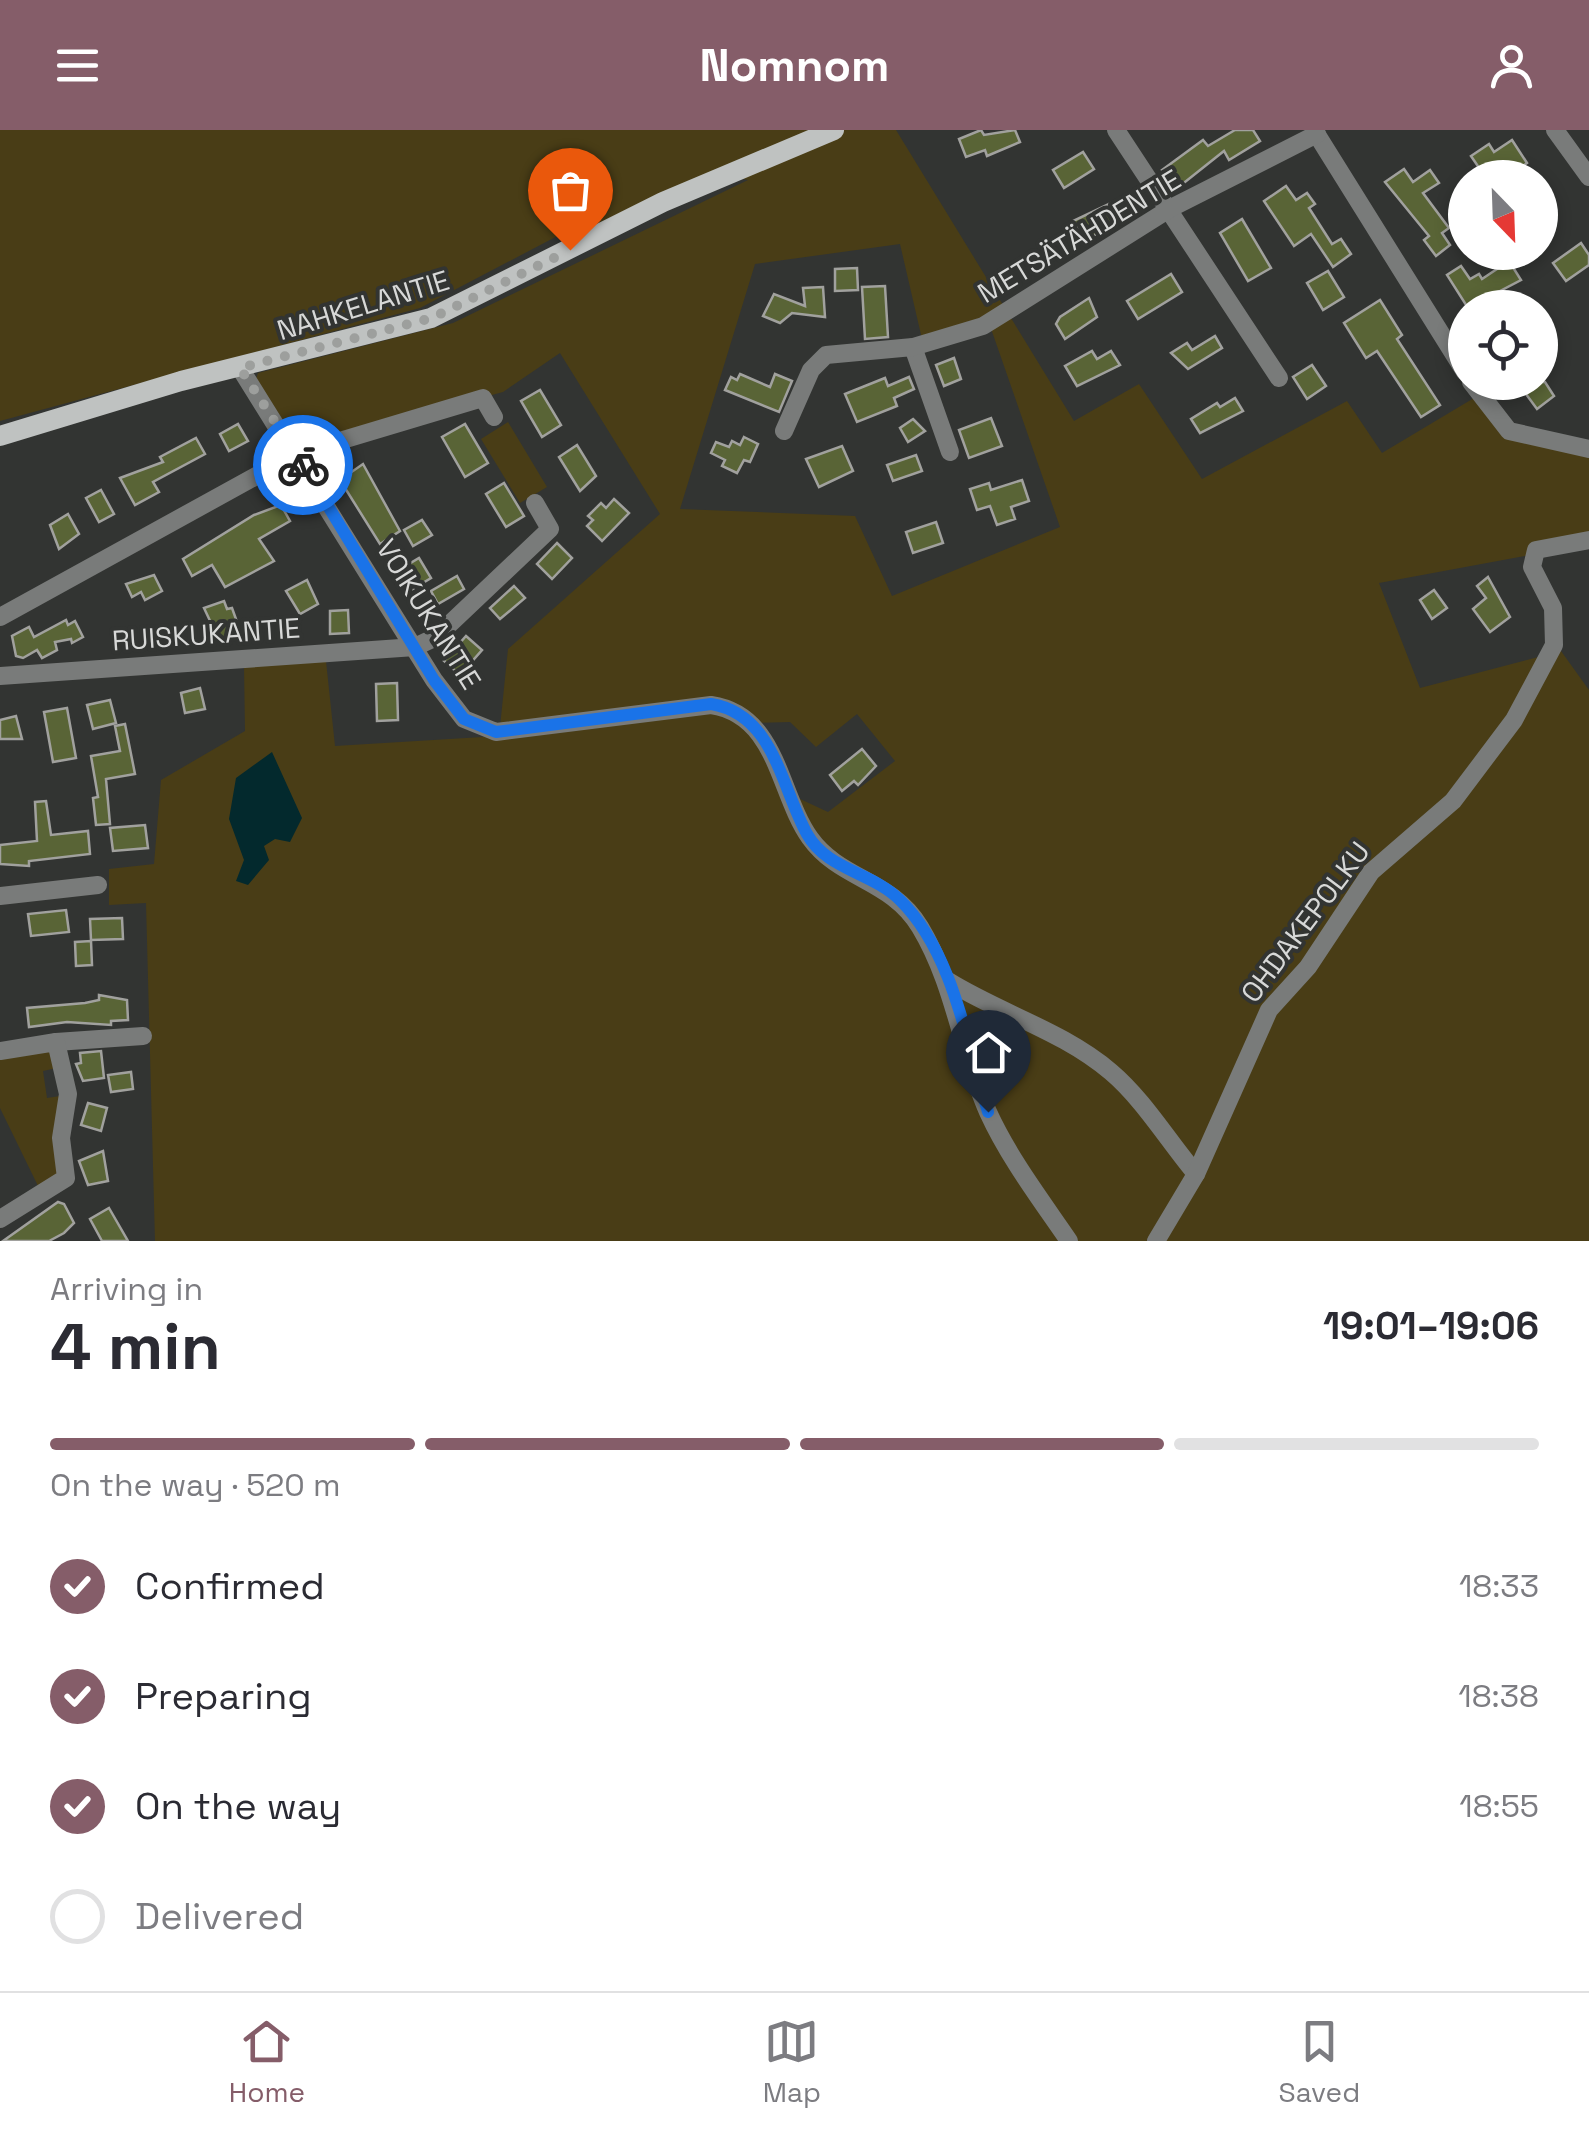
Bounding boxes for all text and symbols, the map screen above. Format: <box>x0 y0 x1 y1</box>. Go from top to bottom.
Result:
text: Nomnom <box>700 37 889 94</box>
icon: menu <box>50 38 105 93</box>
icon: person <box>1484 38 1539 93</box>
pin <box>528 148 613 251</box>
north arrow <box>1448 160 1558 270</box>
map controls <box>1448 160 1558 400</box>
street label: METSÄTÄHDENTIE <box>971 161 1187 311</box>
icon: bag <box>543 163 598 218</box>
street label: NAHKELANTIE <box>273 262 453 348</box>
button: locate <box>1448 290 1558 400</box>
courier <box>253 415 353 515</box>
icon: bike <box>276 438 331 493</box>
street label: VOIKUKANTIE <box>369 532 489 696</box>
street label: RUISKUKANTIE <box>111 609 301 659</box>
street label: OHDAKEPOLKU <box>1233 834 1377 1010</box>
pin <box>946 1010 1031 1113</box>
icon: home <box>961 1025 1016 1080</box>
text: Arriving in <box>50 1269 203 1309</box>
text: 19:01–19:06 <box>1323 1302 1539 1350</box>
text: 4 min <box>50 1305 221 1388</box>
text: On the way · 520 m <box>50 1465 341 1505</box>
icon: check <box>50 1559 105 1614</box>
text: Confirmed <box>135 1562 325 1610</box>
text: 18:33 <box>1459 1566 1539 1606</box>
icon: check <box>50 1669 105 1724</box>
text: Preparing <box>135 1672 312 1720</box>
text: 18:38 <box>1458 1676 1539 1716</box>
icon: check <box>50 1779 105 1834</box>
text: On the way <box>135 1782 341 1830</box>
text: 18:55 <box>1459 1786 1539 1826</box>
text: Delivered <box>135 1892 304 1940</box>
tab: Home <box>229 2014 305 2110</box>
tab: Map <box>763 2014 821 2110</box>
tab: Saved <box>1279 2014 1360 2110</box>

